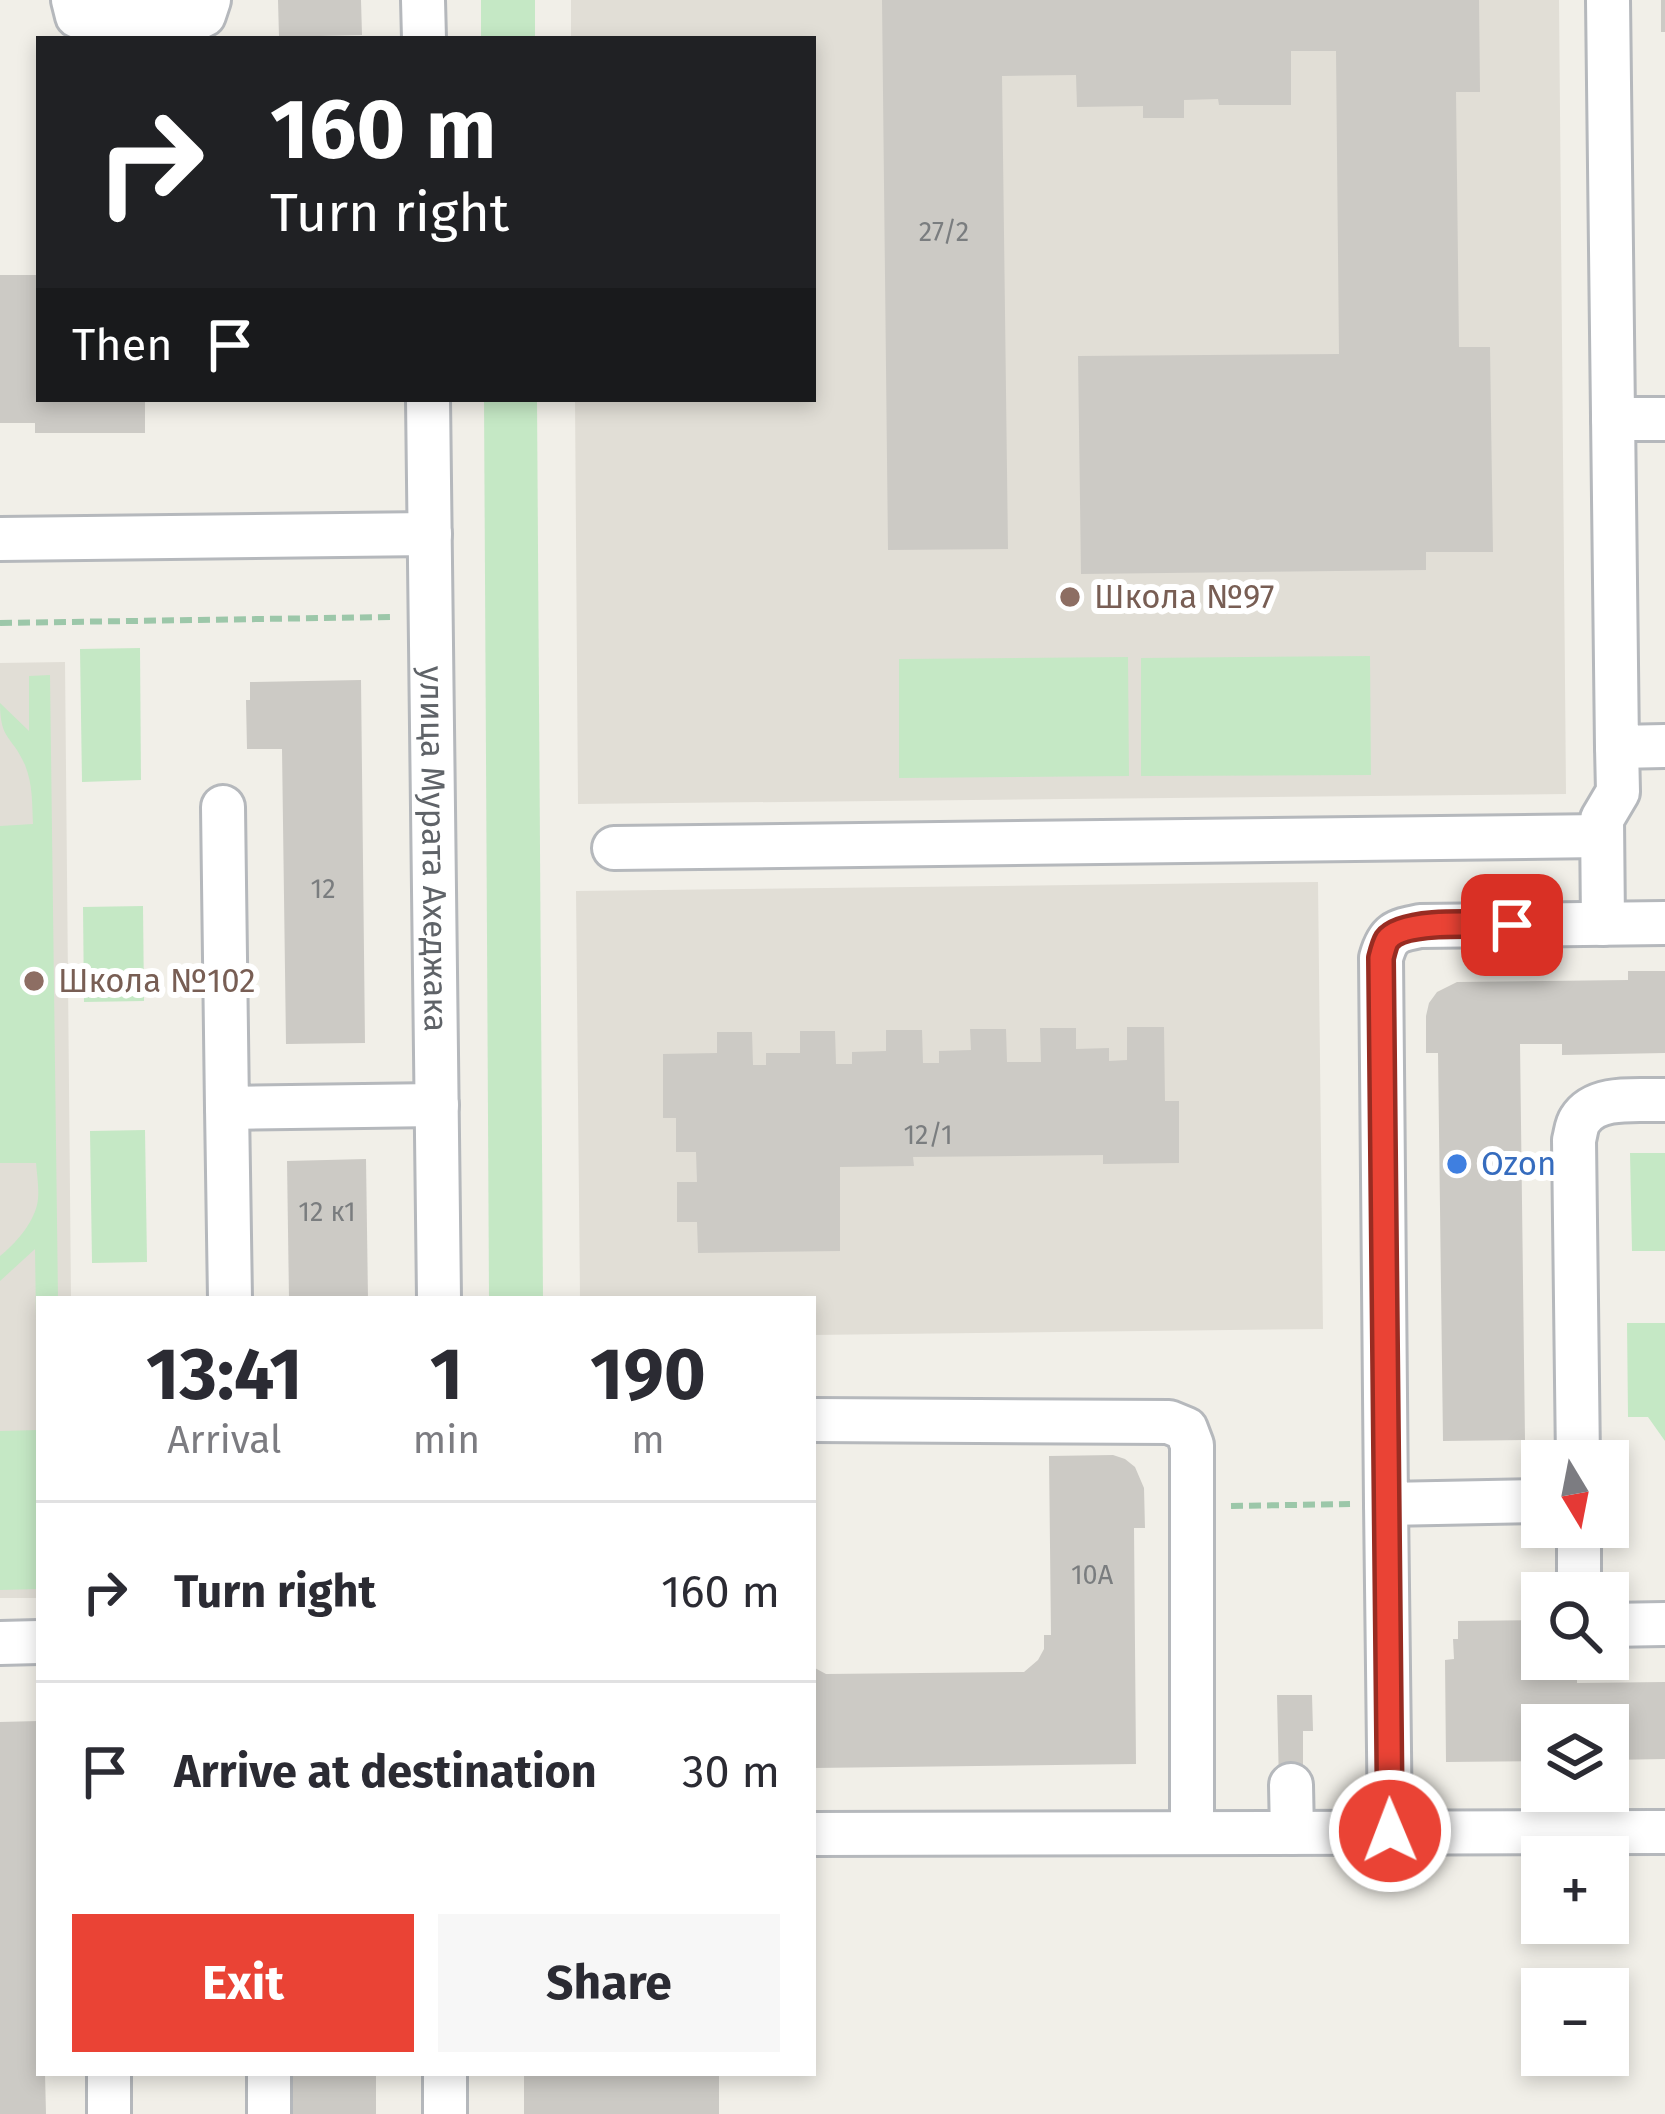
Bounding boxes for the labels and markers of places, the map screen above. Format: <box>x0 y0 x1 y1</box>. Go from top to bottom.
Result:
place label: Школа №97 <box>1094 577 1275 617</box>
marker: Школа №97 <box>1057 584 1083 610</box>
pin <box>1461 874 1563 976</box>
place label: Школа №102 <box>58 961 256 1001</box>
marker: Школа №102 <box>21 968 47 994</box>
place label: Ozon <box>1481 1144 1556 1184</box>
marker: Ozon <box>1444 1151 1470 1177</box>

